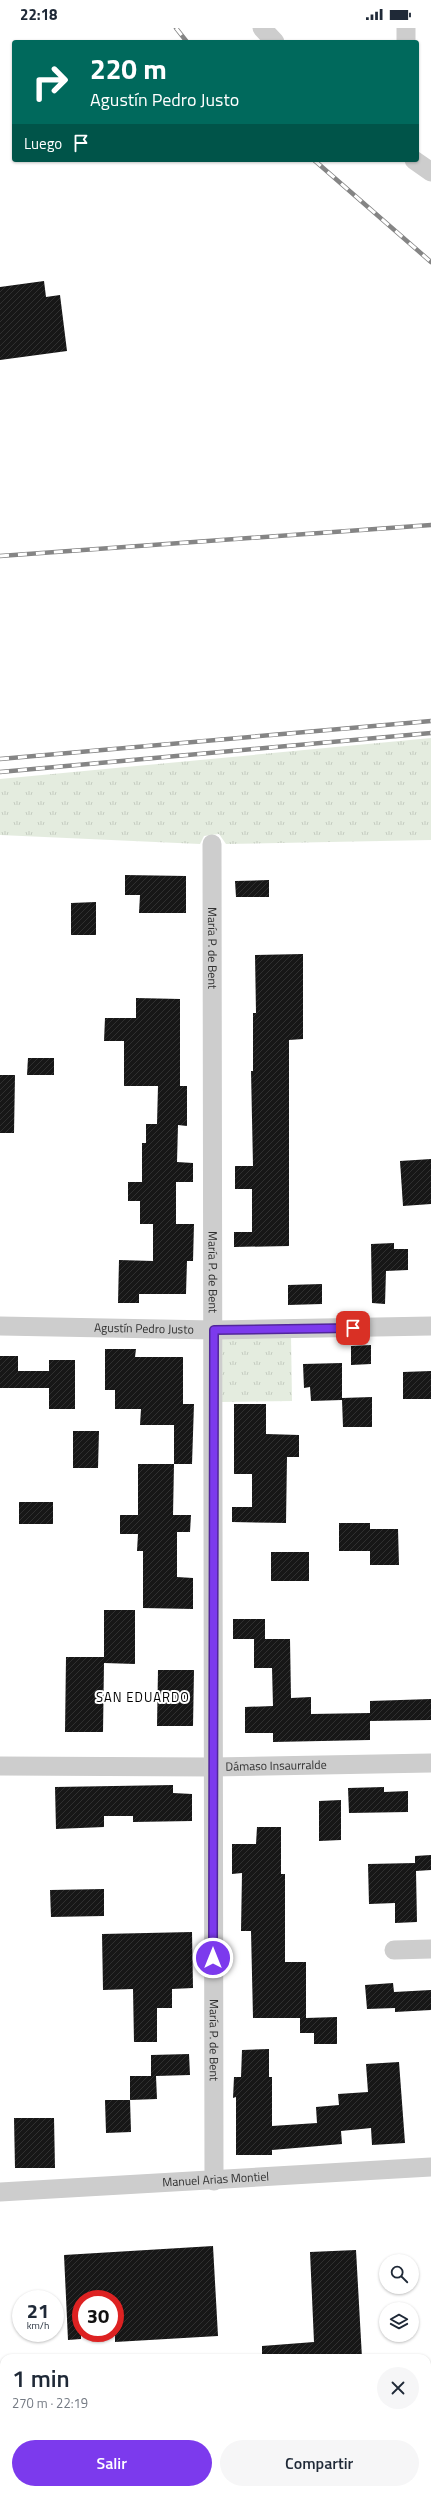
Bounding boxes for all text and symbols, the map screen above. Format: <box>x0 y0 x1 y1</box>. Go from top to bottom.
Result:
text: 22:18 <box>20 3 57 26</box>
text: 220 m <box>90 47 167 90</box>
icon: right <box>24 56 76 108</box>
text: Agustín Pedro Justo <box>90 86 239 113</box>
text: Luego <box>24 132 62 155</box>
icon: arrive <box>70 132 92 154</box>
street label: María P. de Bent <box>203 907 222 990</box>
street label: María P. de Bent <box>204 1231 223 1314</box>
pin <box>336 1311 370 1345</box>
icon: arrive <box>342 1317 364 1339</box>
street label: Agustín Pedro Justo <box>94 1318 194 1339</box>
district label: SAN EDUARDO <box>96 1687 190 1707</box>
street label: Dámaso Insaurralde <box>225 1755 327 1776</box>
position arrow <box>192 1937 234 1979</box>
street label: María P. de Bent <box>205 1999 224 2082</box>
street label: Manuel Arias Montiel <box>162 2166 270 2192</box>
map controls <box>379 2254 419 2342</box>
button: search <box>379 2254 419 2294</box>
speed limit sign: 30 <box>72 2290 124 2342</box>
text: 21 <box>27 2295 49 2326</box>
button: layers <box>379 2302 419 2342</box>
text: km/h <box>27 2318 49 2333</box>
text: 1 min <box>12 2360 70 2396</box>
button: close <box>377 2367 419 2409</box>
text: 270 m · 22:19 <box>12 2393 88 2413</box>
button: Salir <box>12 2440 212 2486</box>
button: Compartir <box>220 2440 419 2486</box>

